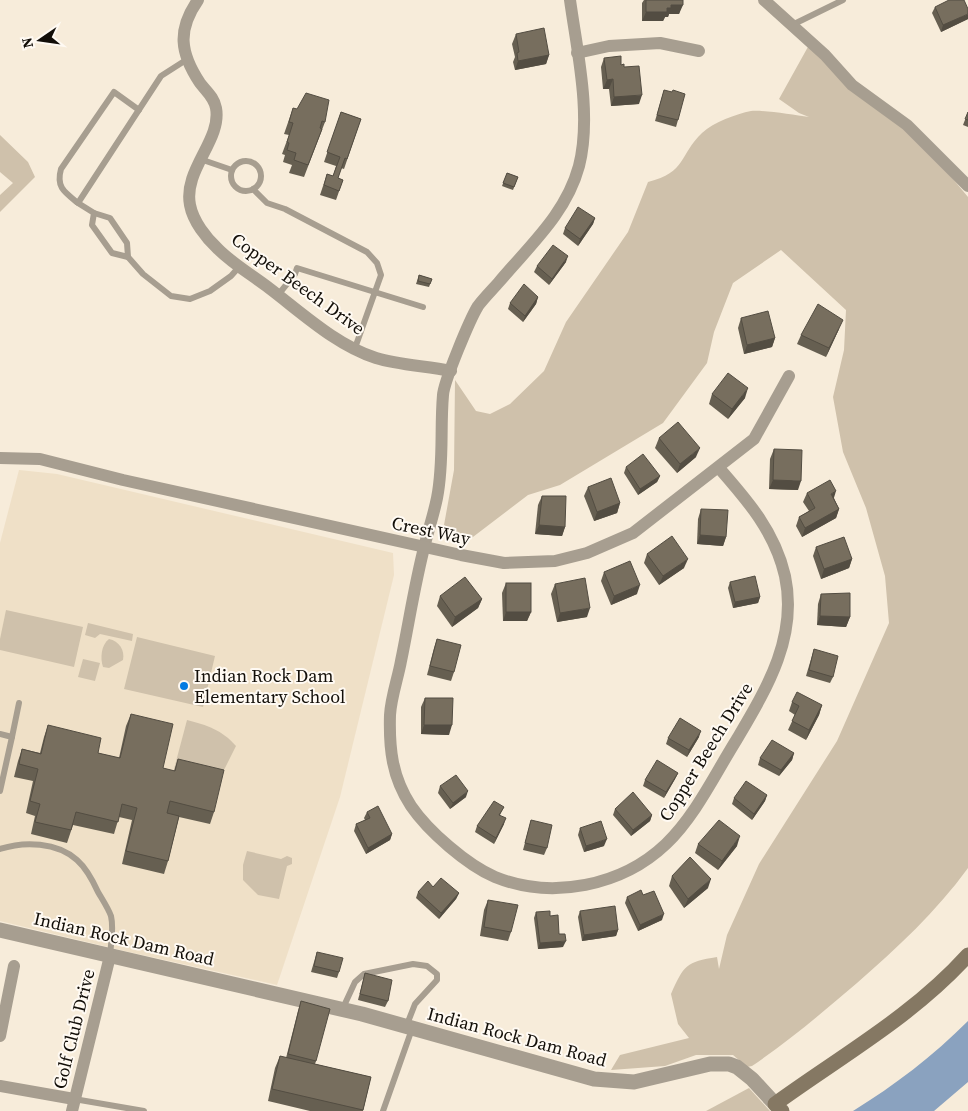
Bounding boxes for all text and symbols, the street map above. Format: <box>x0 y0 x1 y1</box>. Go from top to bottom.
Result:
north arrow <box>15 15 65 65</box>
text: N <box>16 36 38 50</box>
street label: Copper Beech Drive <box>226 227 370 341</box>
street label: Crest Way <box>390 510 473 551</box>
place label: Indian Rock Dam Elementary School <box>194 663 345 709</box>
street label: Copper Beech Drive <box>653 677 758 826</box>
marker: Indian Rock Dam Elementary School <box>178 680 190 692</box>
street label: Indian Rock Dam Road <box>31 906 217 971</box>
street label: Golf Club Drive <box>47 966 101 1092</box>
street label: Indian Rock Dam Road <box>425 1001 609 1072</box>

